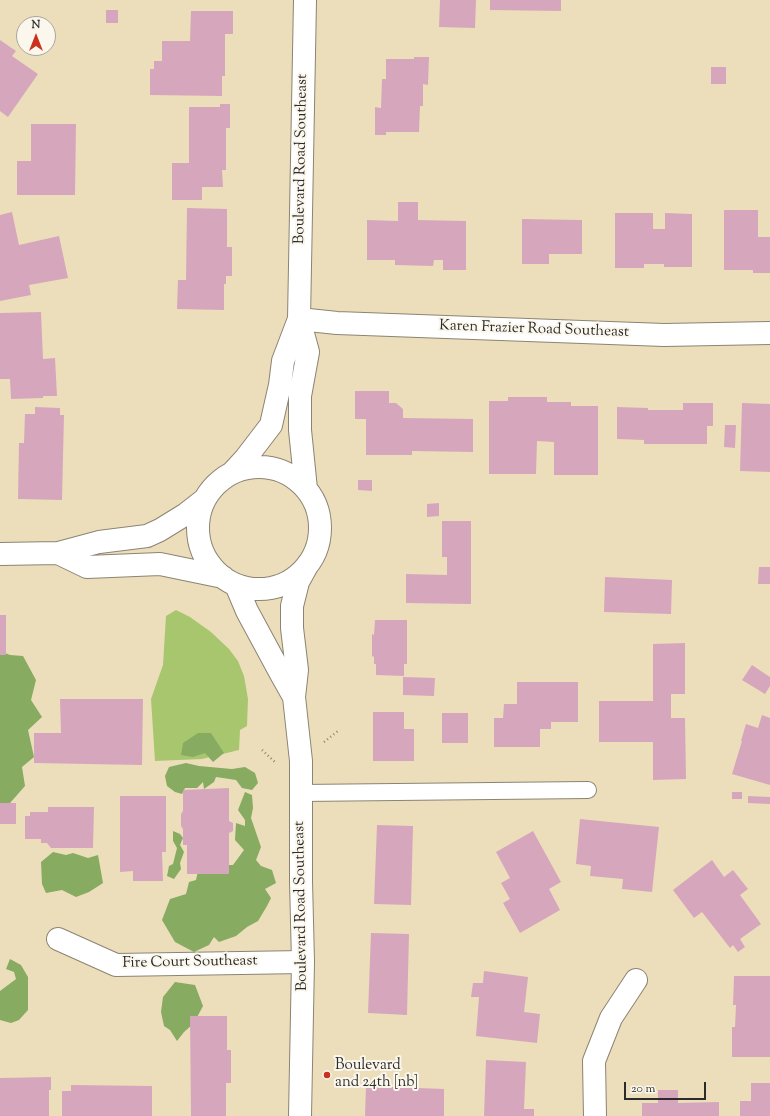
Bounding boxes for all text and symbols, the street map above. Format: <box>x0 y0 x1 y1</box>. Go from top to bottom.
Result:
north arrow <box>16 16 56 56</box>
text: N <box>32 17 40 33</box>
street label: Boulevard Road Southeast <box>292 74 312 244</box>
street label: Karen Frazier Road Southeast <box>439 318 629 342</box>
street label: Boulevard Road Southeast <box>292 821 312 991</box>
street label: Fire Court Southeast <box>122 953 258 973</box>
place label: Boulevard and 24th [nb] <box>335 1057 418 1092</box>
marker: Boulevard and 24th [nb] <box>322 1070 332 1080</box>
scale bar <box>626 1074 708 1100</box>
text: 20 m <box>631 1080 655 1098</box>

